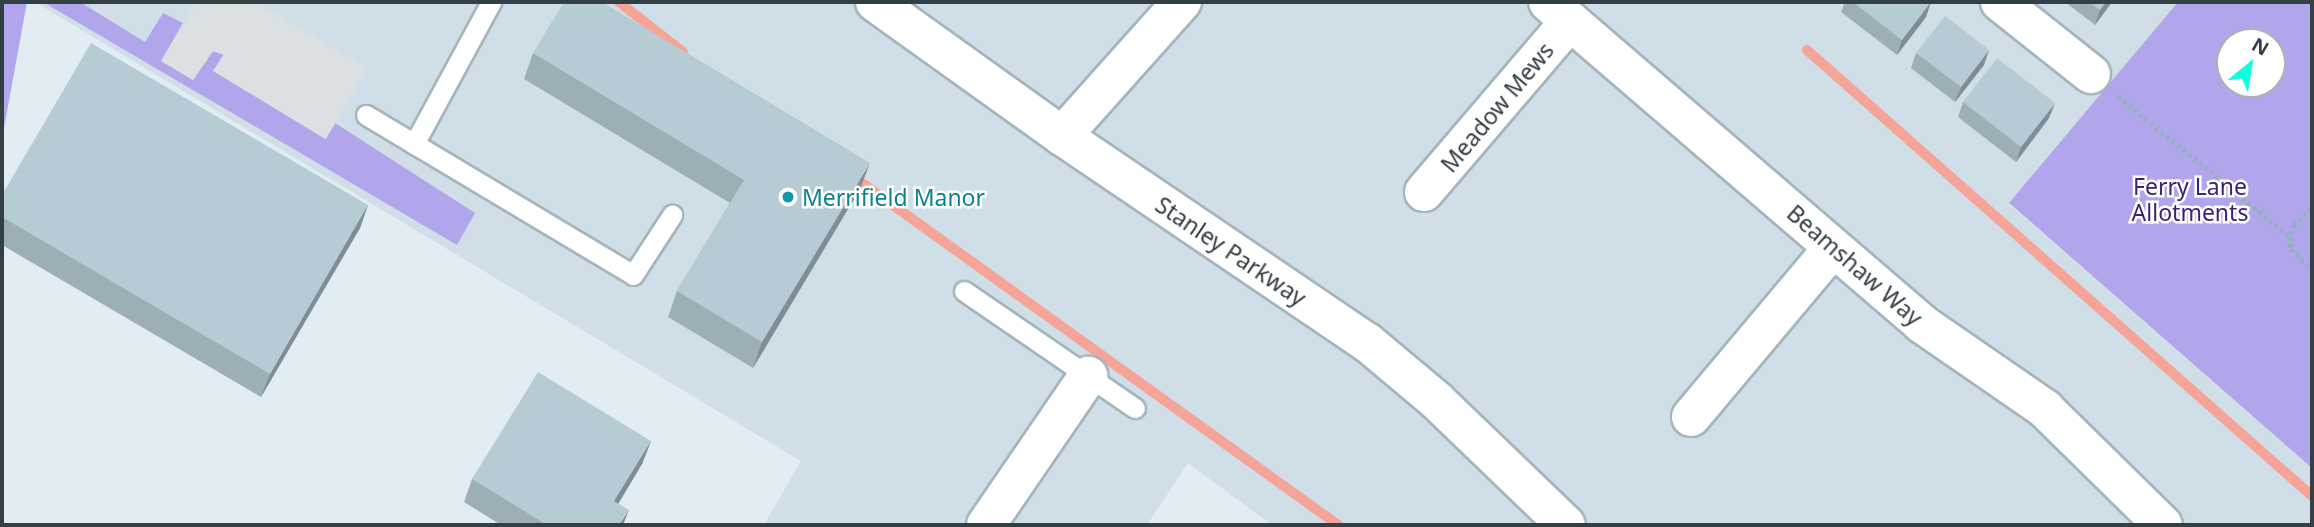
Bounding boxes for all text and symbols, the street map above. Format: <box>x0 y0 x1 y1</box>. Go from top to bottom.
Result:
north arrow <box>2216 28 2286 98</box>
text: N <box>2247 31 2274 62</box>
street label: Meadow Mews <box>1435 37 1559 177</box>
park label: Ferry Lane Allotments <box>2132 172 2248 226</box>
place label: Merrifield Manor <box>802 183 985 211</box>
marker: Merrifield Manor <box>780 189 796 205</box>
street label: Stanley Parkway <box>1151 190 1311 312</box>
street label: Beamshaw Way <box>1782 199 1928 331</box>

